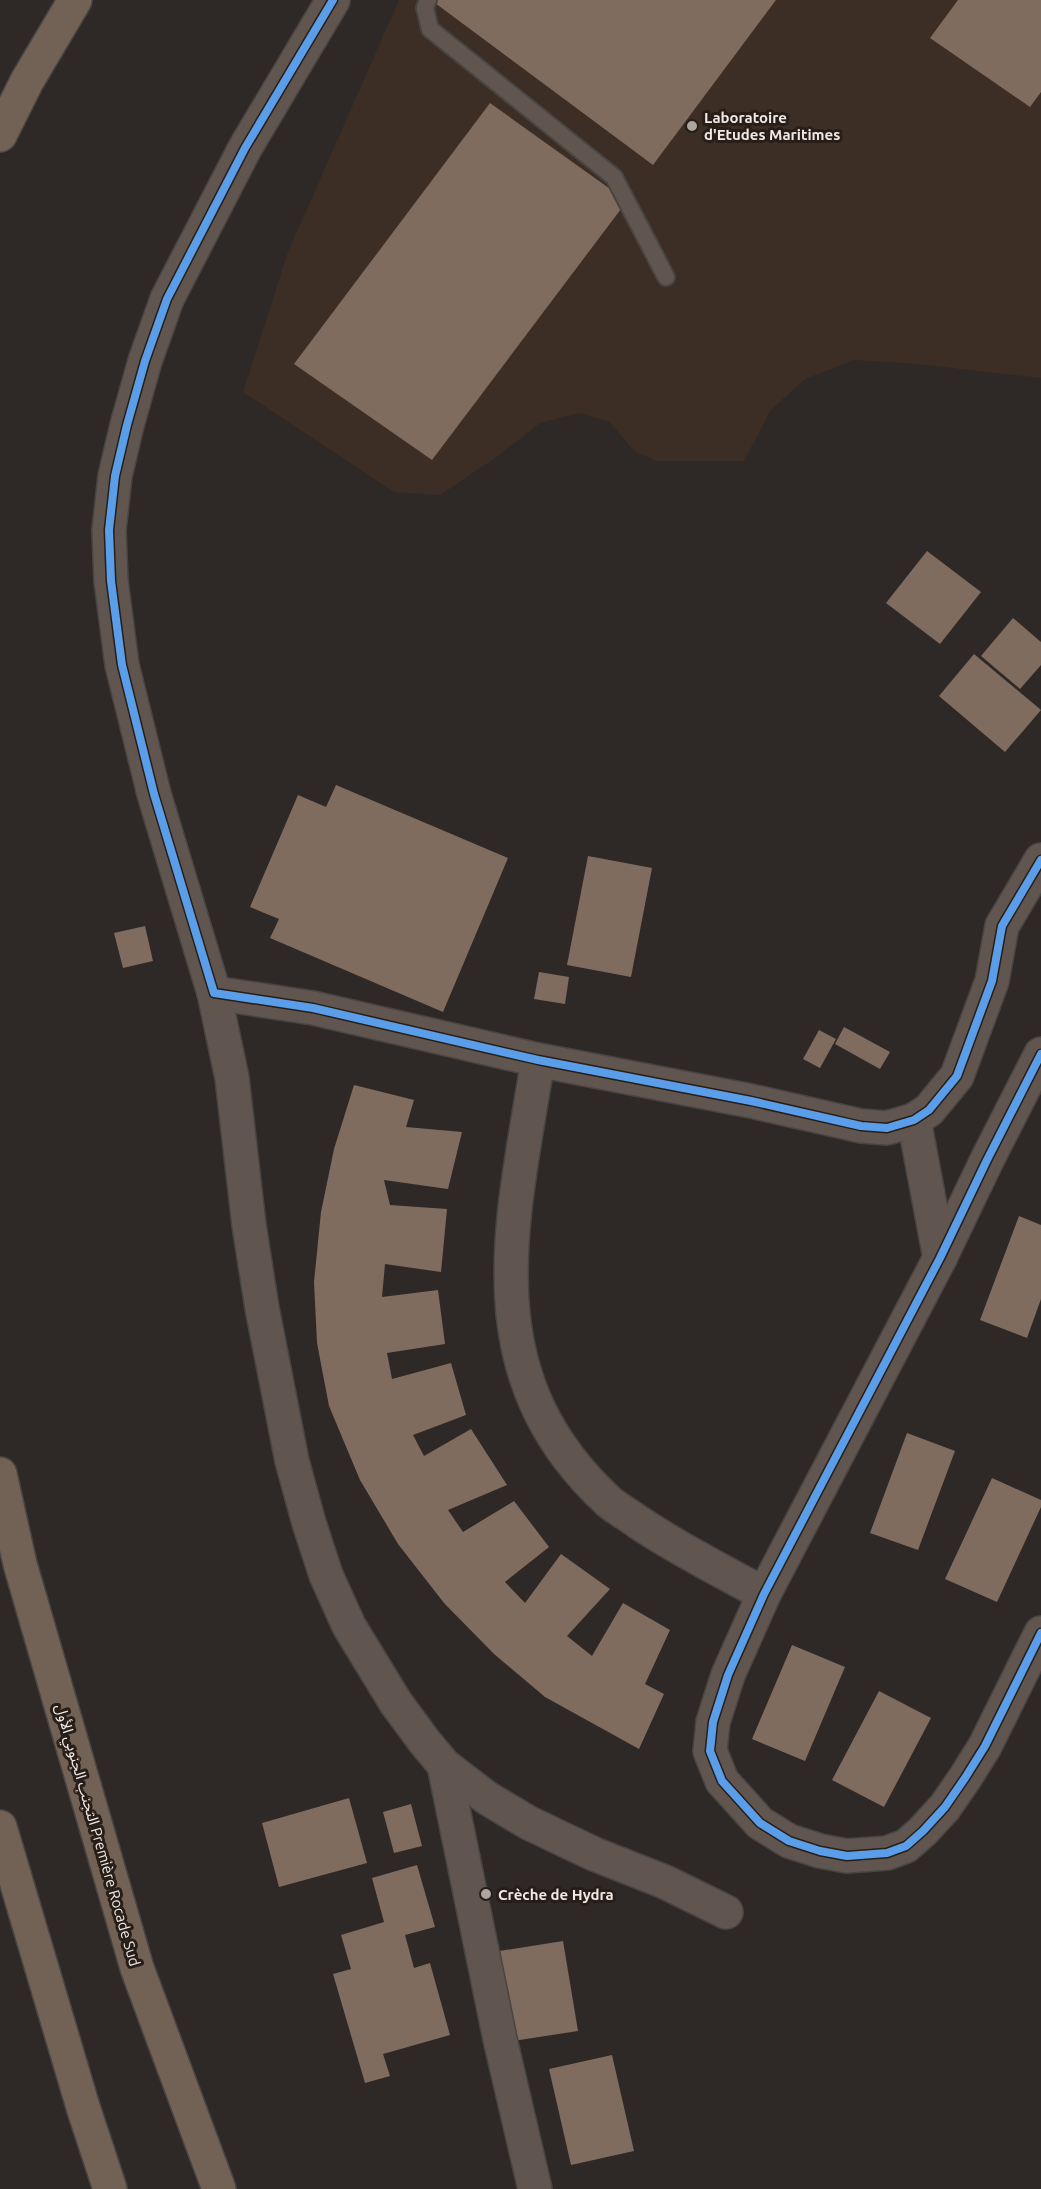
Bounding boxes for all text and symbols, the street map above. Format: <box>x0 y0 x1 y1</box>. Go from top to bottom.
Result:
place label: Laboratoire d'Etudes Maritimes <box>704 109 840 143</box>
marker: Laboratoire d'Etudes Maritimes <box>685 119 699 133</box>
street label: التجنب الجنوبي الأول Première Rocade Sud <box>49 1702 144 1969</box>
place label: Crèche de Hydra <box>498 1886 614 1903</box>
marker: Crèche de Hydra <box>479 1887 493 1901</box>

